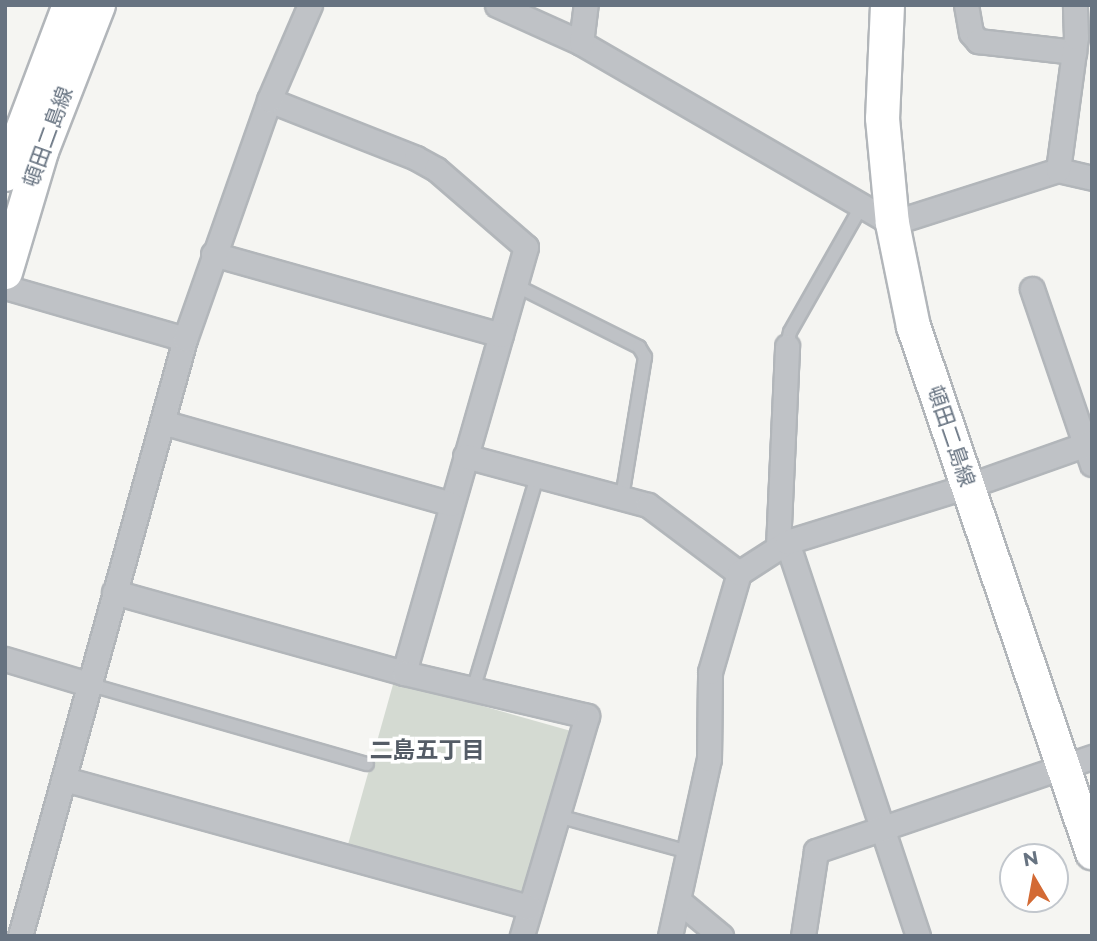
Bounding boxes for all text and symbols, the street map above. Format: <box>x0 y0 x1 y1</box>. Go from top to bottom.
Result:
street label: 頓田二島線 <box>18 83 78 191</box>
street label: 頓田二島線 <box>922 382 980 490</box>
district label: 二島五丁目 <box>370 736 484 764</box>
north arrow <box>999 843 1069 913</box>
text: N <box>1021 846 1040 871</box>

